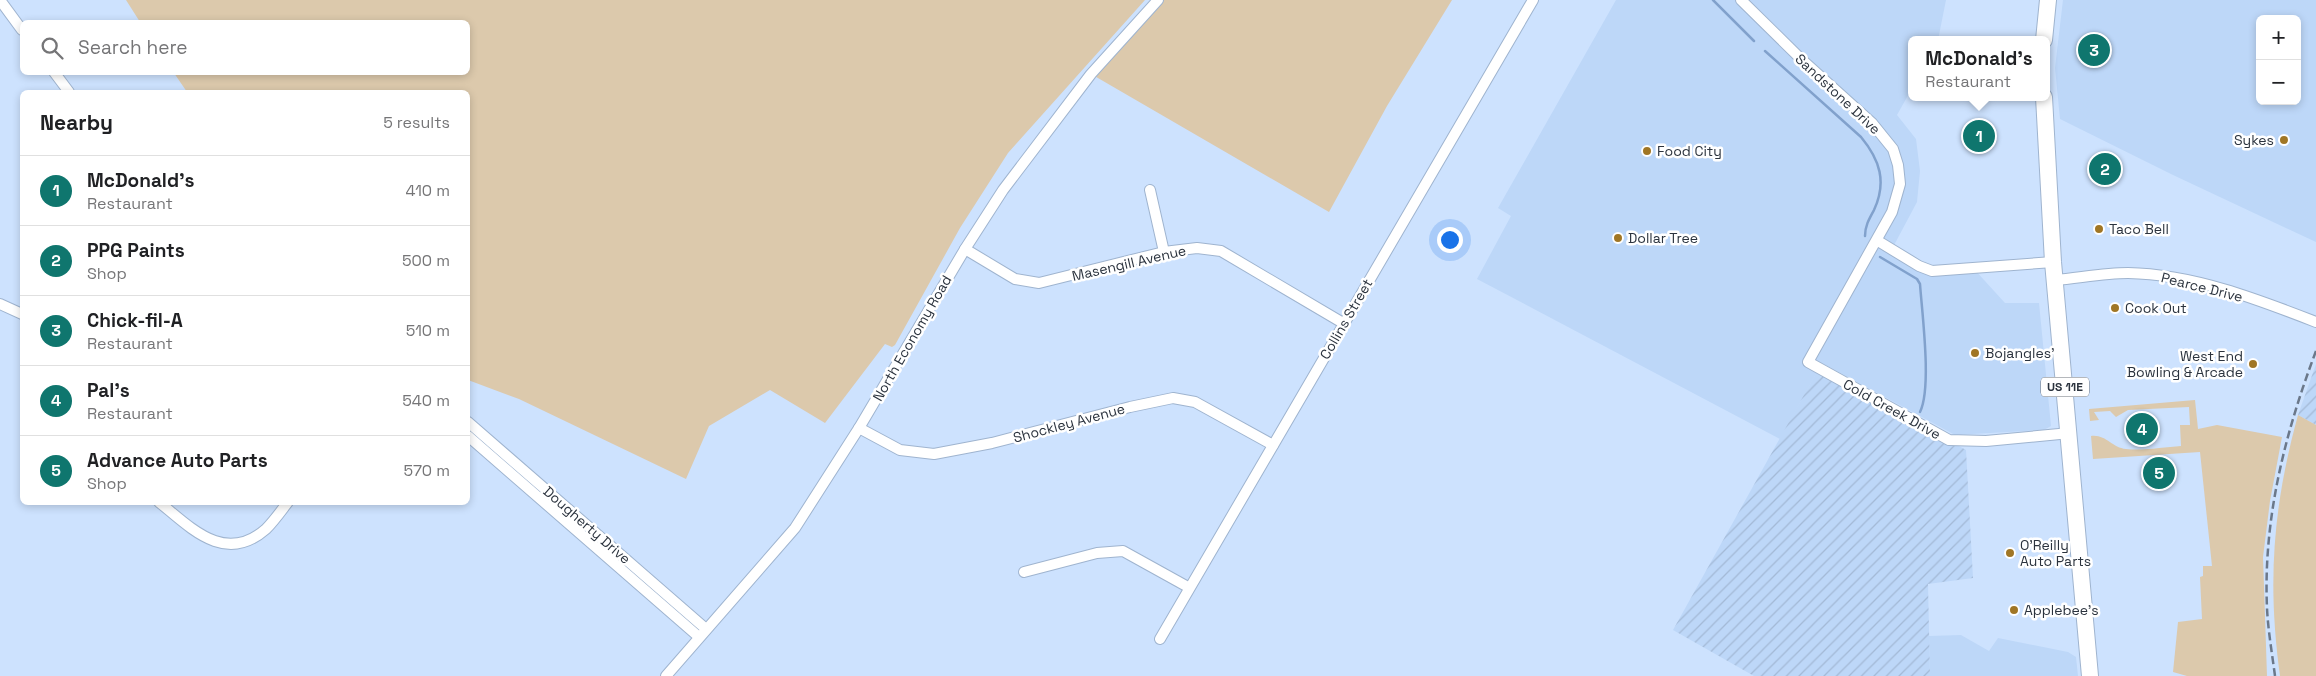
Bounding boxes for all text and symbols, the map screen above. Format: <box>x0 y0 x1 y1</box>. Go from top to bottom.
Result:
map controls <box>2256 15 2301 105</box>
button: + <box>2256 15 2301 60</box>
search box <box>20 20 470 75</box>
pin: 3 <box>2078 31 2110 69</box>
icon: search <box>38 34 66 62</box>
text: Search here <box>78 35 188 60</box>
popup <box>1908 36 2050 101</box>
text: McDonald's <box>1925 46 2033 71</box>
street label: Sandstone Drive <box>1792 50 1884 138</box>
button: − <box>2256 60 2301 105</box>
text: Restaurant <box>1925 71 2011 92</box>
text: Nearby <box>40 109 113 136</box>
text: 5 results <box>383 112 450 133</box>
pin: 1 <box>1963 117 1995 155</box>
place label: Sykes <box>2234 131 2274 149</box>
marker: Sykes <box>2278 134 2290 146</box>
place label: Food City <box>1657 142 1722 160</box>
marker: Food City <box>1641 145 1653 157</box>
pin: 2 <box>2089 150 2121 188</box>
text: McDonald's <box>87 168 194 193</box>
text: 1 <box>52 180 60 201</box>
text: 410 m <box>406 180 450 201</box>
text: Restaurant <box>87 193 173 214</box>
place label: Taco Bell <box>2109 220 2169 238</box>
marker: Taco Bell <box>2093 223 2105 235</box>
your location <box>1437 227 1463 253</box>
place label: Dollar Tree <box>1628 229 1698 247</box>
marker: Dollar Tree <box>1612 232 1624 244</box>
text: PPG Paints <box>87 238 185 263</box>
street label: Masengill Avenue <box>1070 241 1188 285</box>
text: 2 <box>51 250 61 271</box>
text: 500 m <box>402 250 450 271</box>
text: Shop <box>87 263 127 284</box>
street label: Pearce Drive <box>2159 268 2245 306</box>
street label: North Economy Road <box>869 272 955 404</box>
street label: Collins Street <box>1316 275 1376 363</box>
place label: Cook Out <box>2125 299 2187 317</box>
marker: Cook Out <box>2109 302 2121 314</box>
text: Chick-fil-A <box>87 308 183 333</box>
text: 3 <box>51 320 61 341</box>
text: 510 m <box>406 320 450 341</box>
text: Restaurant <box>87 333 173 354</box>
place label: Bojangles' <box>1985 344 2055 362</box>
marker: Bojangles' <box>1969 347 1981 359</box>
place label: West End Bowling & Arcade <box>2127 347 2243 381</box>
marker: West End Bowling & Arcade <box>2247 358 2259 370</box>
street label: Cold Creek Drive <box>1840 375 1944 443</box>
text: Pal's <box>87 378 130 403</box>
road number: US 11E <box>2041 378 2089 397</box>
text: 4 <box>51 390 61 411</box>
text: 540 m <box>402 390 450 411</box>
street label: Shockley Avenue <box>1011 399 1127 447</box>
text: Restaurant <box>87 403 173 424</box>
pin: 4 <box>2126 410 2158 448</box>
text: Advance Auto Parts <box>87 448 268 473</box>
pin: 5 <box>2143 454 2175 492</box>
text: 5 <box>51 460 61 481</box>
text: 570 m <box>404 460 450 481</box>
text: Shop <box>87 473 127 494</box>
street label: Dougherty Drive <box>540 482 634 568</box>
place label: O'Reilly Auto Parts <box>2020 536 2091 570</box>
marker: O'Reilly Auto Parts <box>2004 547 2016 559</box>
place label: Applebee's <box>2024 601 2099 619</box>
marker: Applebee's <box>2008 604 2020 616</box>

